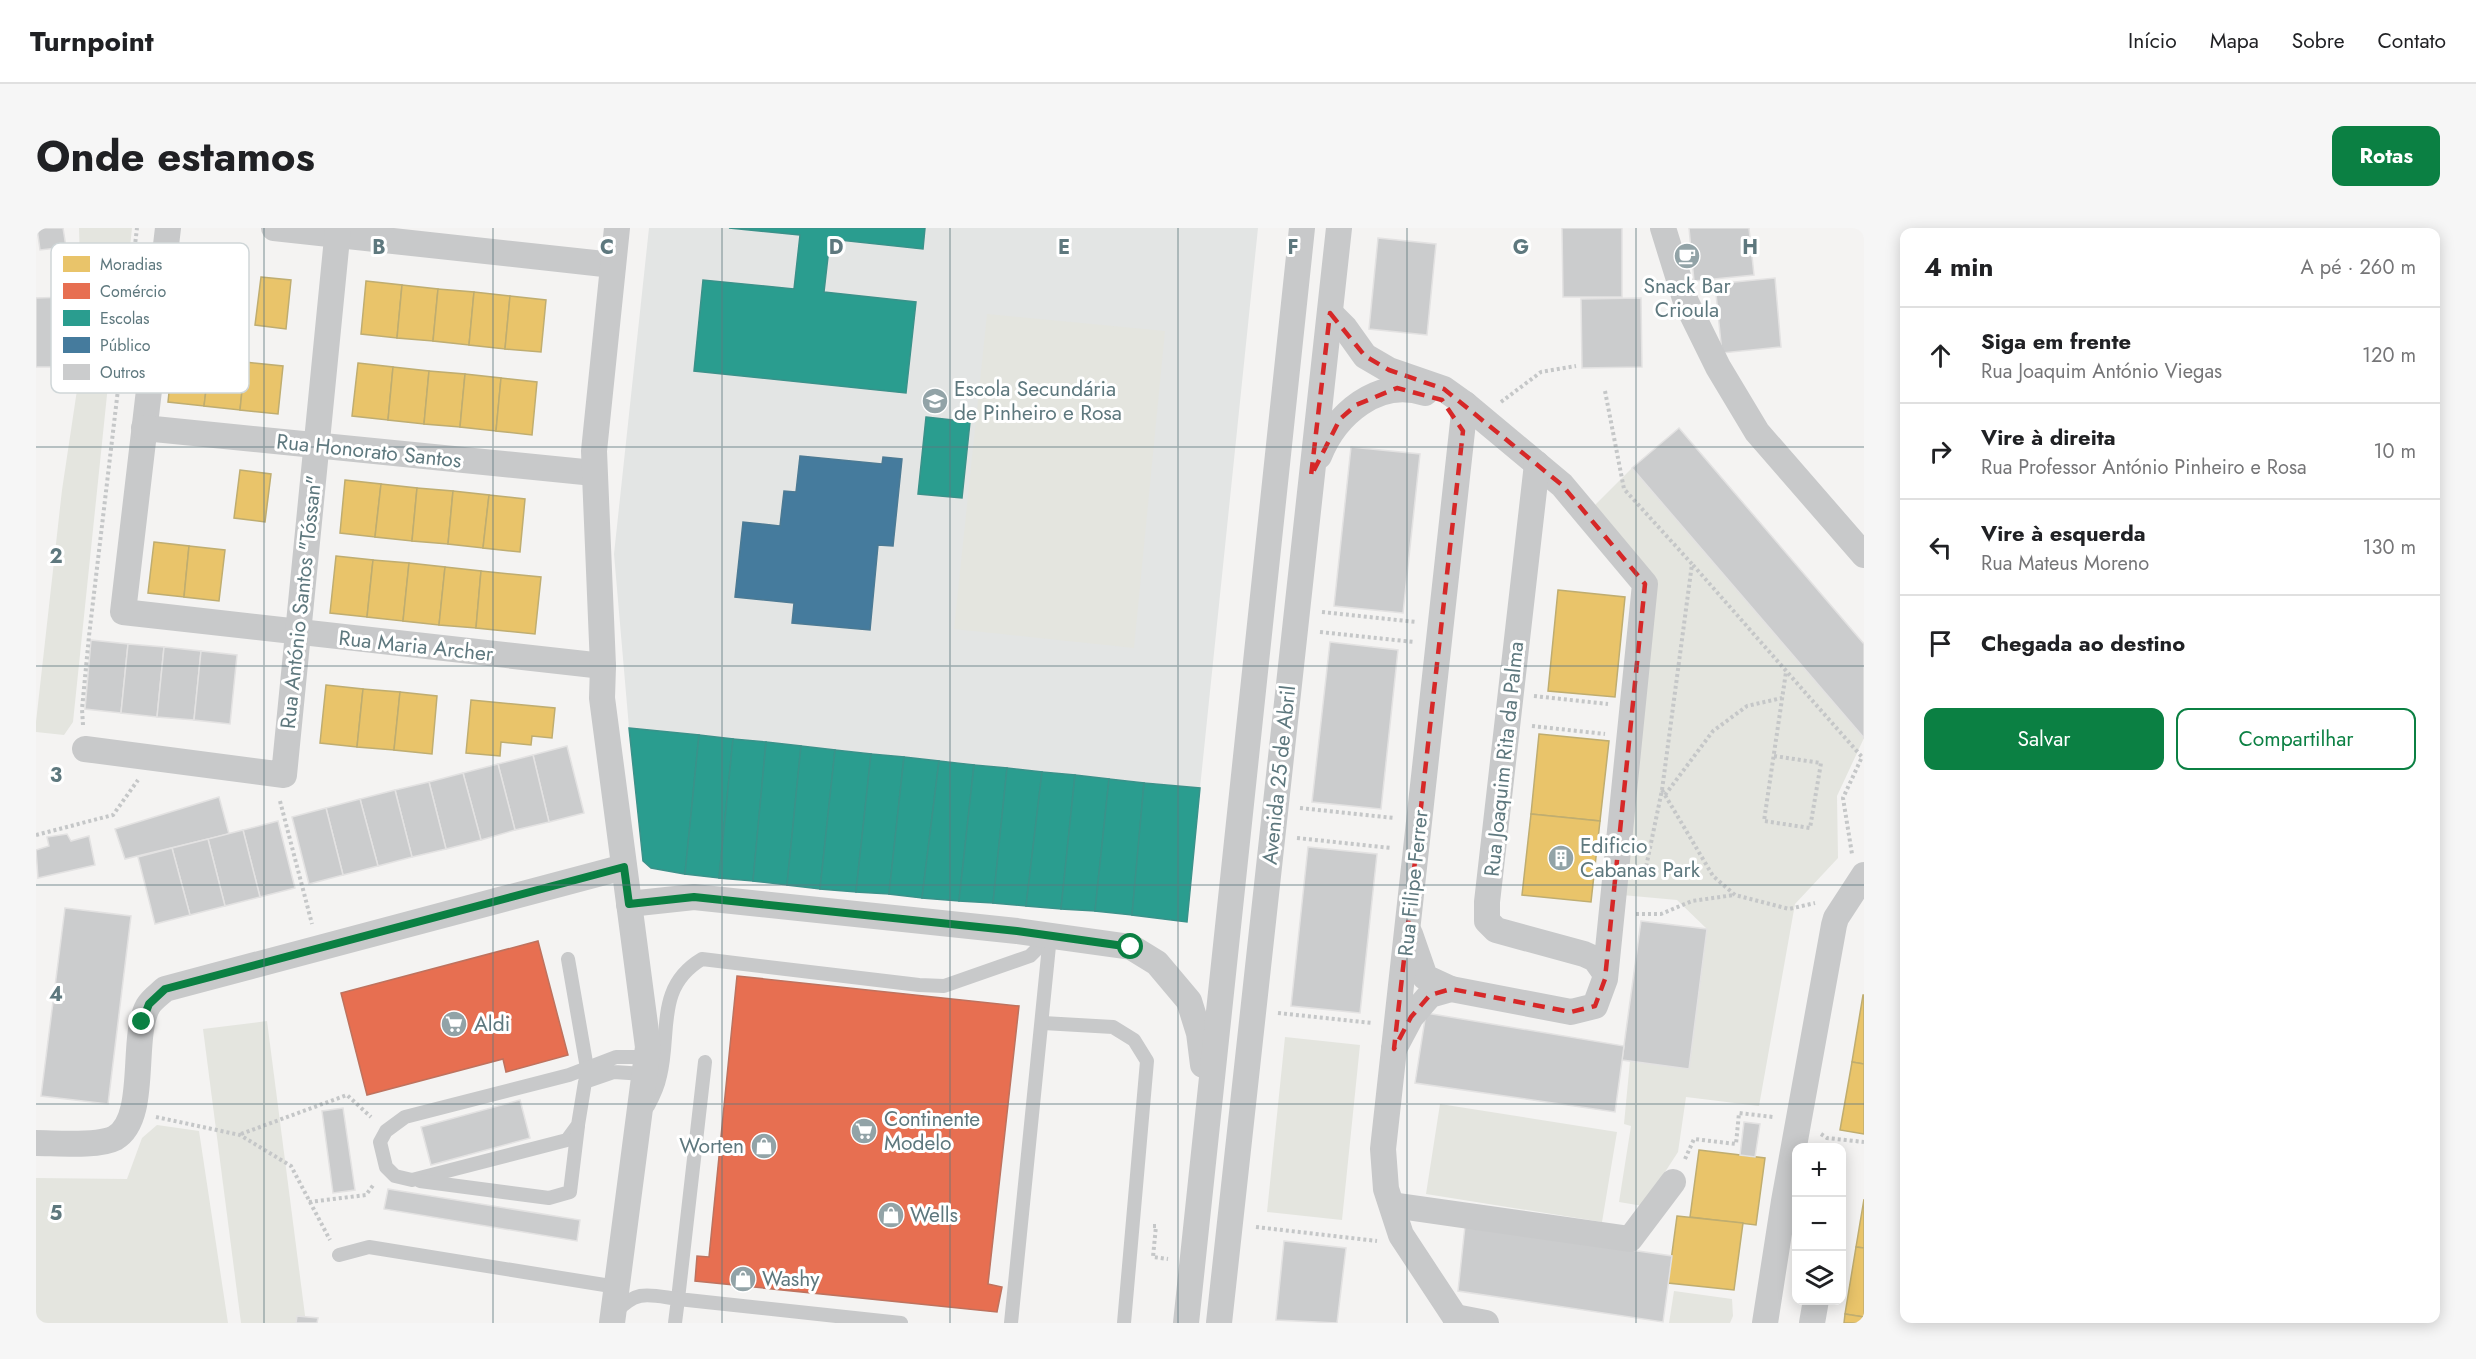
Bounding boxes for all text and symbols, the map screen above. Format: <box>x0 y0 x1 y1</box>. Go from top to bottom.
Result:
text: Turnpoint <box>30 21 154 62</box>
text: Início <box>2128 26 2177 56</box>
text: Mapa <box>2210 26 2259 56</box>
text: Sobre <box>2292 26 2344 56</box>
text: Contato <box>2377 26 2446 56</box>
text: Onde estamos <box>36 126 315 187</box>
button: Rotas <box>2332 126 2440 186</box>
text: B <box>372 233 386 262</box>
text: C <box>600 233 614 262</box>
text: D <box>829 233 843 262</box>
text: E <box>1058 233 1070 262</box>
text: F <box>1287 233 1299 262</box>
text: G <box>1513 233 1529 262</box>
text: H <box>1742 233 1758 262</box>
cafe icon: Snack Bar Crioula <box>1672 241 1702 271</box>
legend <box>51 243 249 393</box>
text: 4 min <box>1924 248 1993 286</box>
text: Moradias <box>100 253 162 276</box>
text: A pé · 260 m <box>2301 253 2416 282</box>
place label: Snack Bar Crioula <box>1643 271 1731 325</box>
text: Comércio <box>100 280 166 303</box>
text: Escolas <box>100 307 149 330</box>
text: Siga em frente <box>1981 325 2131 357</box>
text: Público <box>100 334 151 357</box>
icon: ahead <box>1924 339 1957 372</box>
text: 120 m <box>2362 341 2416 370</box>
text: Rua Joaquim António Viegas <box>1981 357 2222 386</box>
text: Outros <box>100 361 145 384</box>
place label: Escola Secundária de Pinheiro e Rosa <box>954 374 1122 428</box>
school or university icon: Escola Secundária de Pinheiro e Rosa <box>920 386 950 416</box>
text: Vire à direita <box>1981 421 2116 453</box>
street label: Rua Honorato Santos <box>275 426 463 476</box>
icon: right <box>1924 435 1957 468</box>
text: 10 m <box>2373 437 2416 466</box>
text: Rua Professor António Pinheiro e Rosa <box>1981 453 2307 482</box>
street label: Rua António Santos "Tóssan" <box>273 474 329 730</box>
text: Vire à esquerda <box>1981 517 2146 549</box>
icon: left <box>1924 531 1957 564</box>
text: 130 m <box>2362 533 2416 562</box>
text: 2 <box>49 542 63 571</box>
text: Rua Mateus Moreno <box>1981 549 2149 578</box>
street label: Rua Maria Archer <box>337 623 496 669</box>
icon: arrive <box>1924 627 1957 660</box>
text: Chegada ao destino <box>1981 627 2185 659</box>
street label: Rua Joaquim Rita da Palma <box>1477 640 1531 878</box>
street label: Avenida 25 de Abril <box>1255 684 1303 866</box>
button: Salvar <box>1924 708 2164 770</box>
button: Compartilhar <box>2176 708 2416 770</box>
text: 3 <box>50 761 62 790</box>
street label: Rua Filipe Ferrer <box>1390 807 1436 958</box>
place label: Edificio Cabanas Park <box>1580 831 1701 885</box>
building icon: Edificio Cabanas Park <box>1546 843 1576 873</box>
route start <box>1117 933 1143 959</box>
text: 4 <box>49 980 63 1009</box>
route end <box>128 1008 154 1034</box>
supermarket icon: Aldi <box>439 1009 469 1039</box>
place label: Aldi <box>474 1009 510 1039</box>
place label: Continente Modelo <box>884 1104 980 1158</box>
supermarket icon: Continente Modelo <box>849 1116 879 1146</box>
place label: Worten <box>679 1131 744 1161</box>
shop icon: Worten <box>749 1131 779 1161</box>
map controls <box>1792 1143 1846 1305</box>
button: + <box>1792 1143 1846 1197</box>
button: − <box>1792 1197 1846 1251</box>
text: 5 <box>50 1199 63 1228</box>
shop icon: Wells <box>876 1200 906 1230</box>
place label: Wells <box>910 1200 958 1230</box>
button: layers <box>1792 1251 1846 1305</box>
shop icon: Washy <box>728 1264 758 1294</box>
place label: Washy <box>762 1264 820 1294</box>

